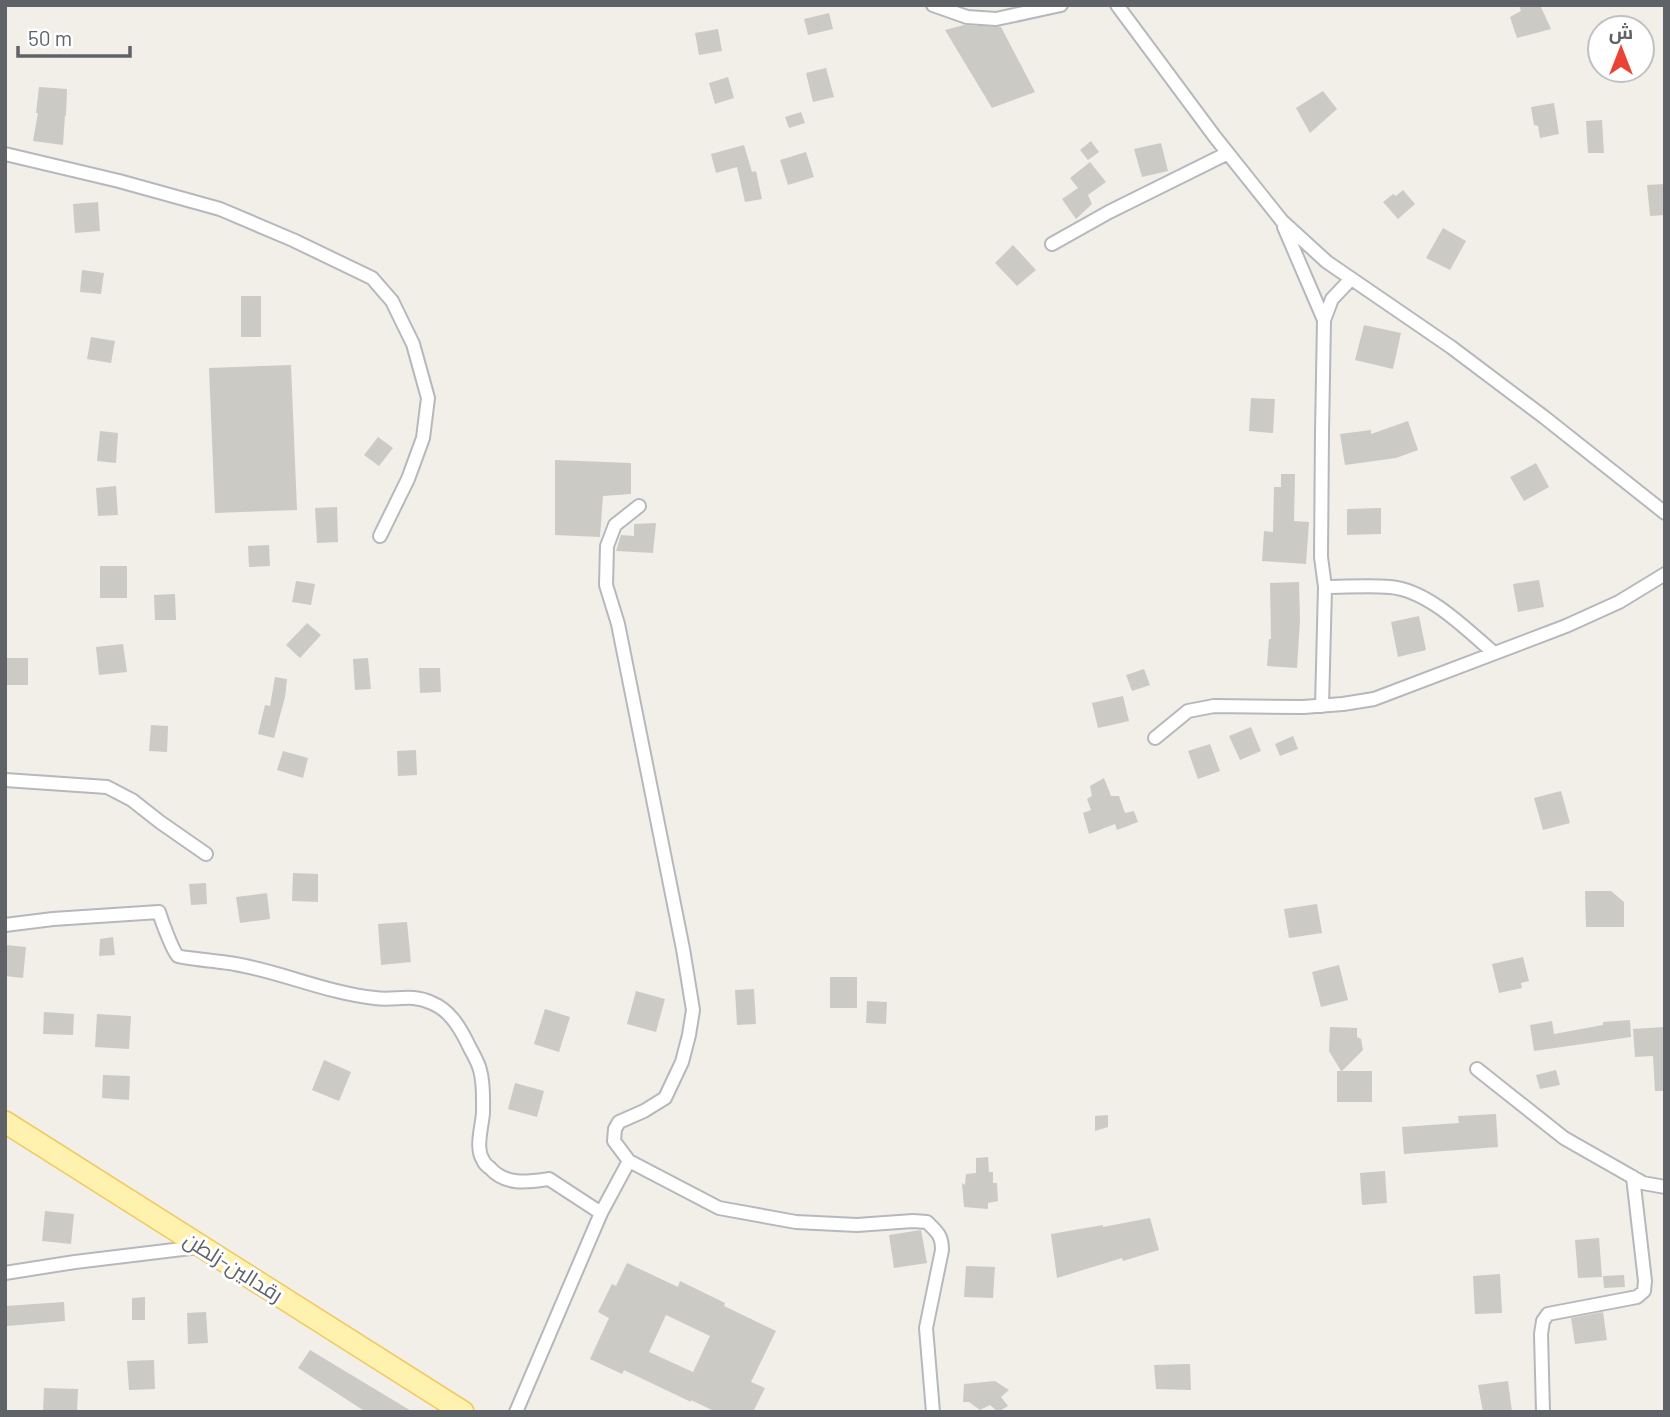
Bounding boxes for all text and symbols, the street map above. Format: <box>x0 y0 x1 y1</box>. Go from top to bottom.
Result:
scale bar <box>18 14 130 58</box>
north arrow <box>1586 14 1656 84</box>
text: ش <box>1609 20 1633 44</box>
text: 50 m <box>28 25 72 50</box>
street label: رقدالين-زلطن <box>179 1226 288 1308</box>

